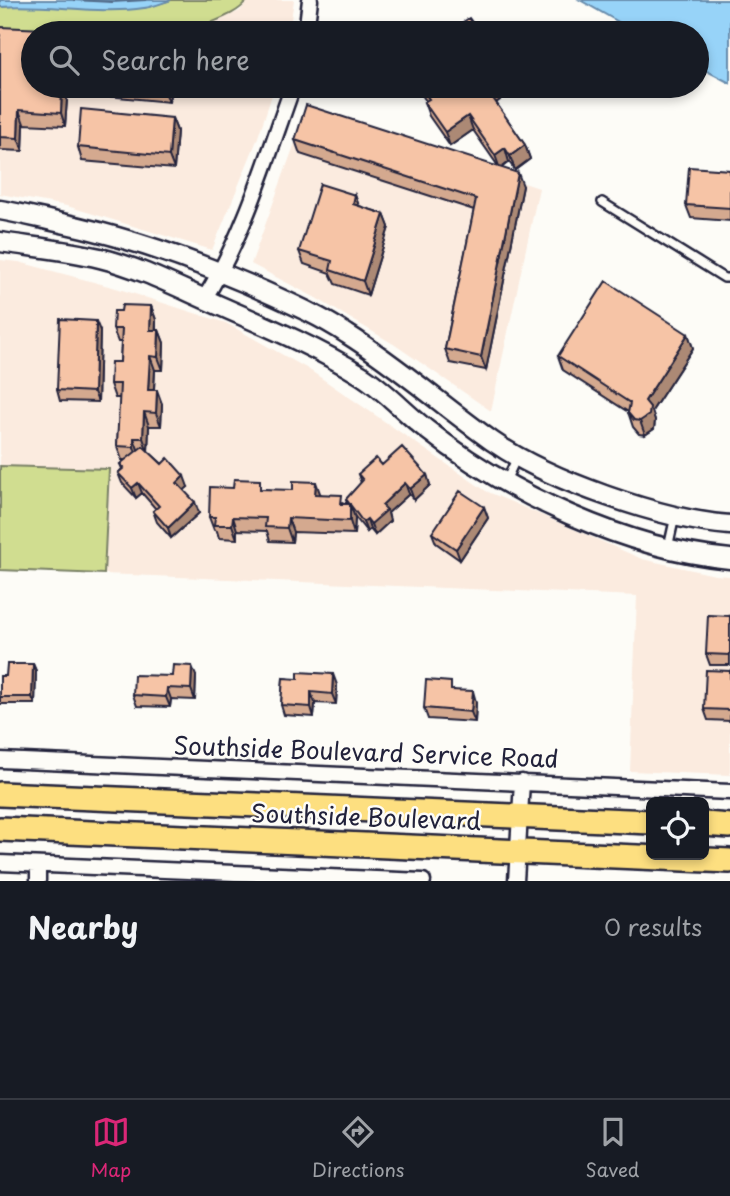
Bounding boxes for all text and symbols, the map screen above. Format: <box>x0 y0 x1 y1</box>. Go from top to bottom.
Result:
search box <box>21 21 709 98</box>
text: Search here <box>101 40 250 79</box>
icon: search <box>45 41 83 79</box>
street label: Southside Boulevard Service Road <box>173 726 559 776</box>
street label: Southside Boulevard <box>250 794 482 838</box>
map controls <box>646 797 709 860</box>
button: locate <box>646 797 709 860</box>
text: Nearby <box>28 904 138 949</box>
text: 0 results <box>604 909 702 944</box>
tab: Map <box>91 1113 131 1183</box>
tab: Directions <box>312 1113 405 1183</box>
tab: Saved <box>586 1113 639 1183</box>

